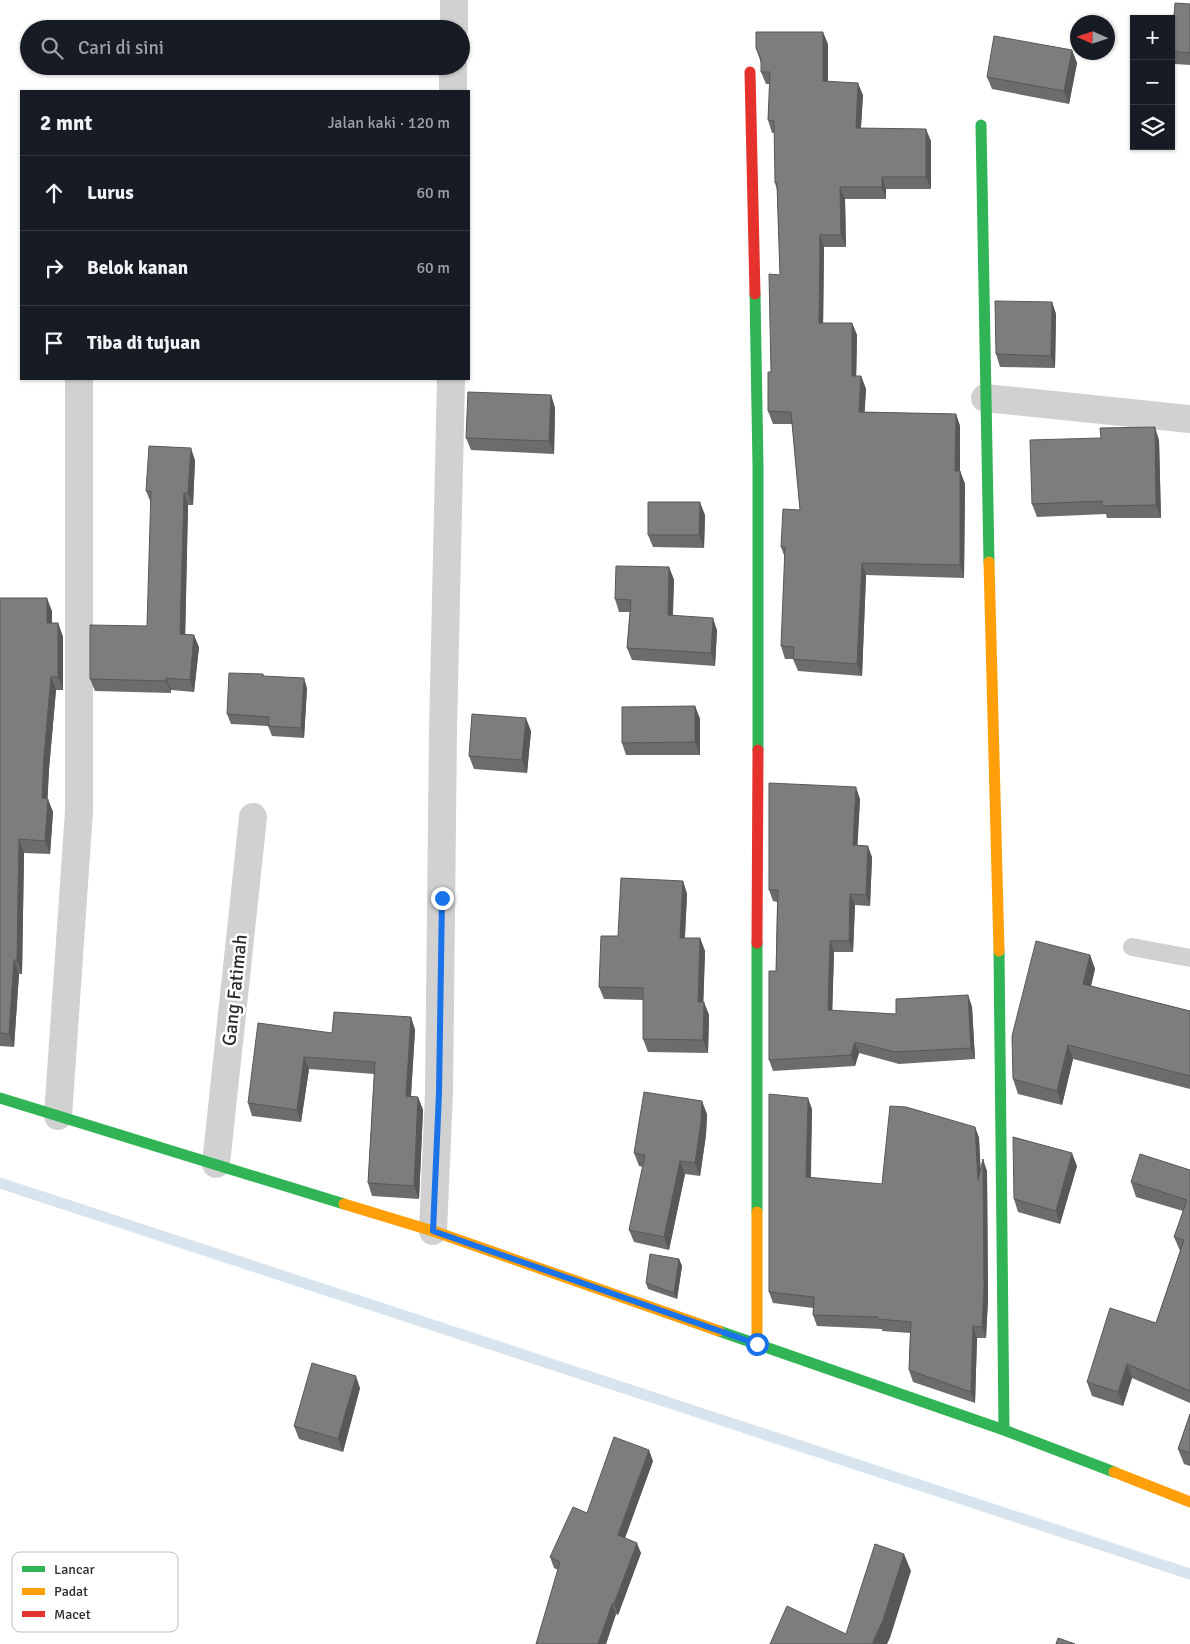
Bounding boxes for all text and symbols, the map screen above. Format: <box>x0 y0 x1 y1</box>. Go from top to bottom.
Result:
north arrow <box>1070 15 1115 60</box>
map controls <box>1130 15 1175 150</box>
button: + <box>1130 15 1175 60</box>
search box <box>20 20 470 75</box>
icon: search <box>38 34 66 62</box>
text: Cari di sini <box>78 36 164 60</box>
button: − <box>1130 60 1175 105</box>
button: layers <box>1130 105 1175 150</box>
text: 2 mnt <box>40 110 92 136</box>
text: Jalan kaki · 120 m <box>328 113 450 133</box>
icon: ahead <box>40 179 68 207</box>
text: Lurus <box>87 181 134 205</box>
text: 60 m <box>416 183 450 203</box>
icon: right <box>40 254 68 282</box>
text: Belok kanan <box>87 256 188 280</box>
text: 60 m <box>416 258 450 278</box>
icon: arrive <box>40 329 68 357</box>
text: Tiba di tujuan <box>87 331 200 355</box>
route end <box>431 887 454 910</box>
street label: Gang Fatimah <box>217 933 253 1047</box>
route start <box>746 1333 769 1356</box>
legend <box>12 1552 178 1632</box>
text: Lancar <box>54 1561 96 1578</box>
text: Padat <box>54 1583 88 1600</box>
text: Macet <box>54 1606 91 1623</box>

